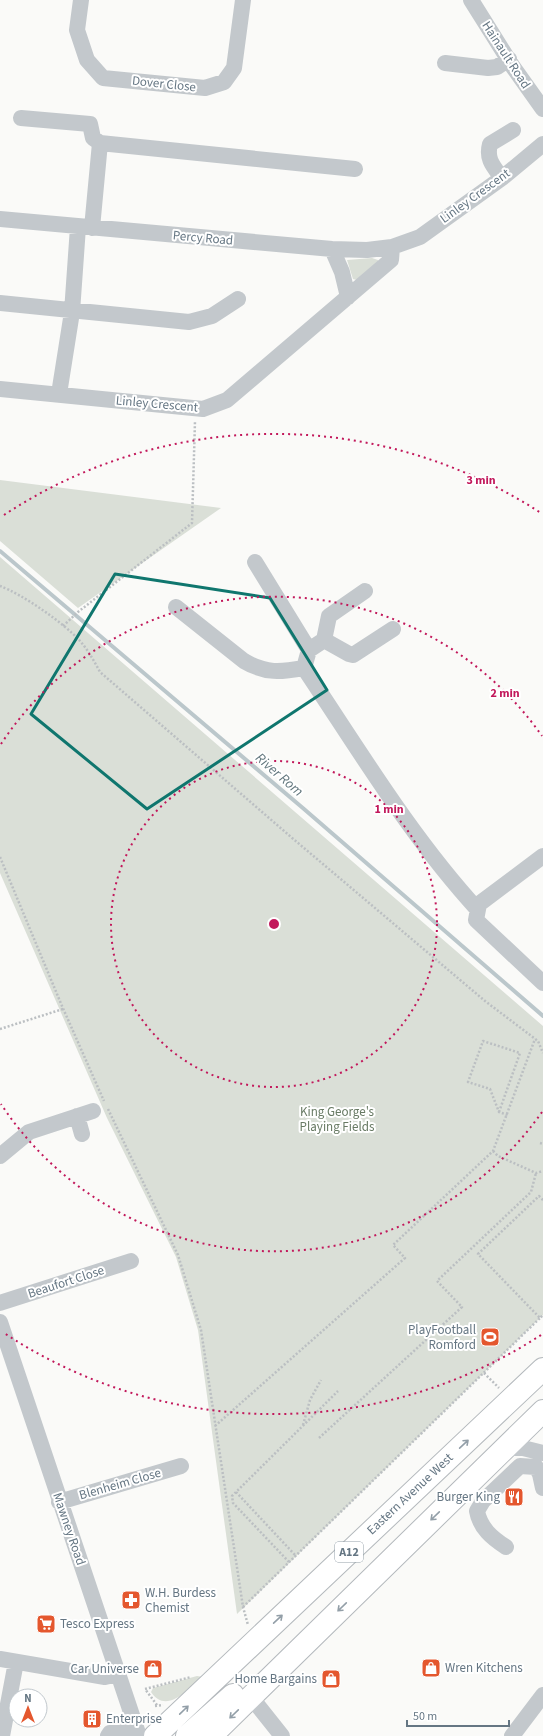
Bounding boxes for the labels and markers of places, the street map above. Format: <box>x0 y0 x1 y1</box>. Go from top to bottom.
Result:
centre of rings <box>267 917 281 931</box>
place label: PlayFootball Romford <box>408 1321 476 1354</box>
sports icon: PlayFootball Romford <box>479 1326 501 1348</box>
restaurant icon: Burger King <box>503 1486 525 1508</box>
place label: Burger King <box>437 1488 500 1506</box>
place label: W.H. Burdess Chemist <box>145 1584 217 1617</box>
pharmacy icon: W.H. Burdess Chemist <box>120 1589 142 1611</box>
supermarket icon: Tesco Express <box>35 1613 57 1635</box>
place label: Tesco Express <box>60 1615 135 1633</box>
shop icon: Wren Kitchens <box>420 1657 442 1679</box>
shop icon: Car Universe <box>142 1658 164 1680</box>
place label: Wren Kitchens <box>445 1659 523 1677</box>
place label: Car Universe <box>70 1660 139 1678</box>
shop icon: Home Bargains <box>320 1668 342 1690</box>
place label: Home Bargains <box>234 1670 318 1688</box>
building icon: Enterprise <box>81 1708 103 1730</box>
place label: Enterprise <box>106 1710 162 1728</box>

